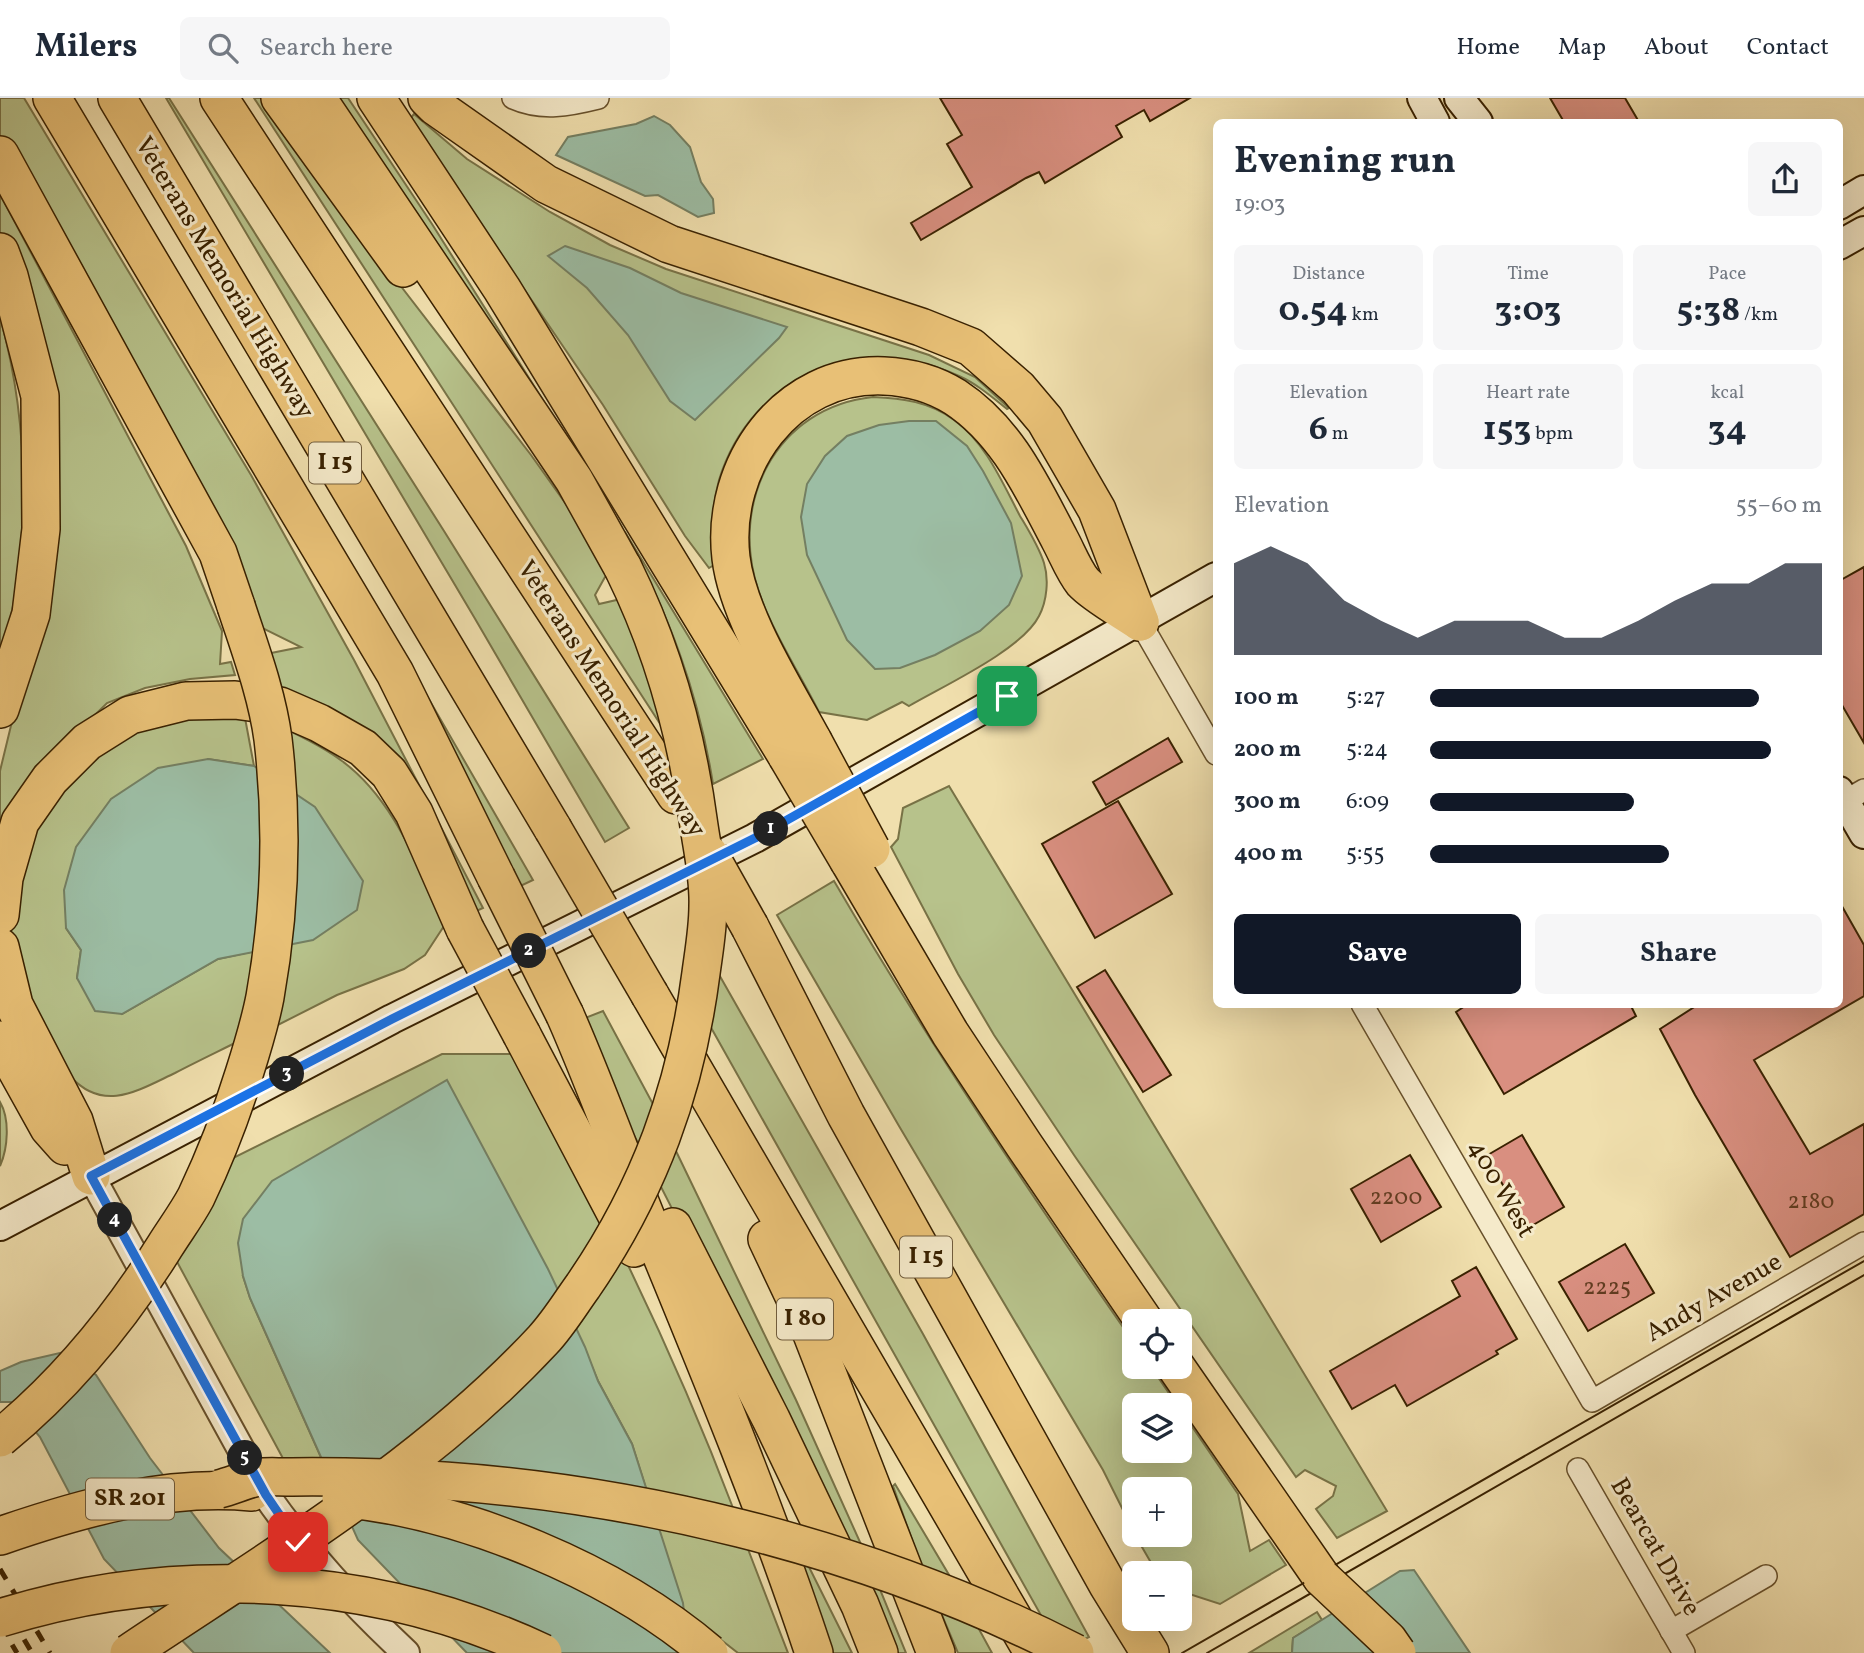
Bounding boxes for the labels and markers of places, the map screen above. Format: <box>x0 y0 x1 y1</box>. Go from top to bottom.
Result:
pin <box>977 666 1037 726</box>
pin: 1 <box>754 812 788 846</box>
pin: 2 <box>512 934 546 968</box>
pin: 3 <box>270 1056 304 1091</box>
pin: 4 <box>97 1202 132 1238</box>
pin: 5 <box>228 1440 262 1476</box>
pin <box>268 1512 328 1572</box>

